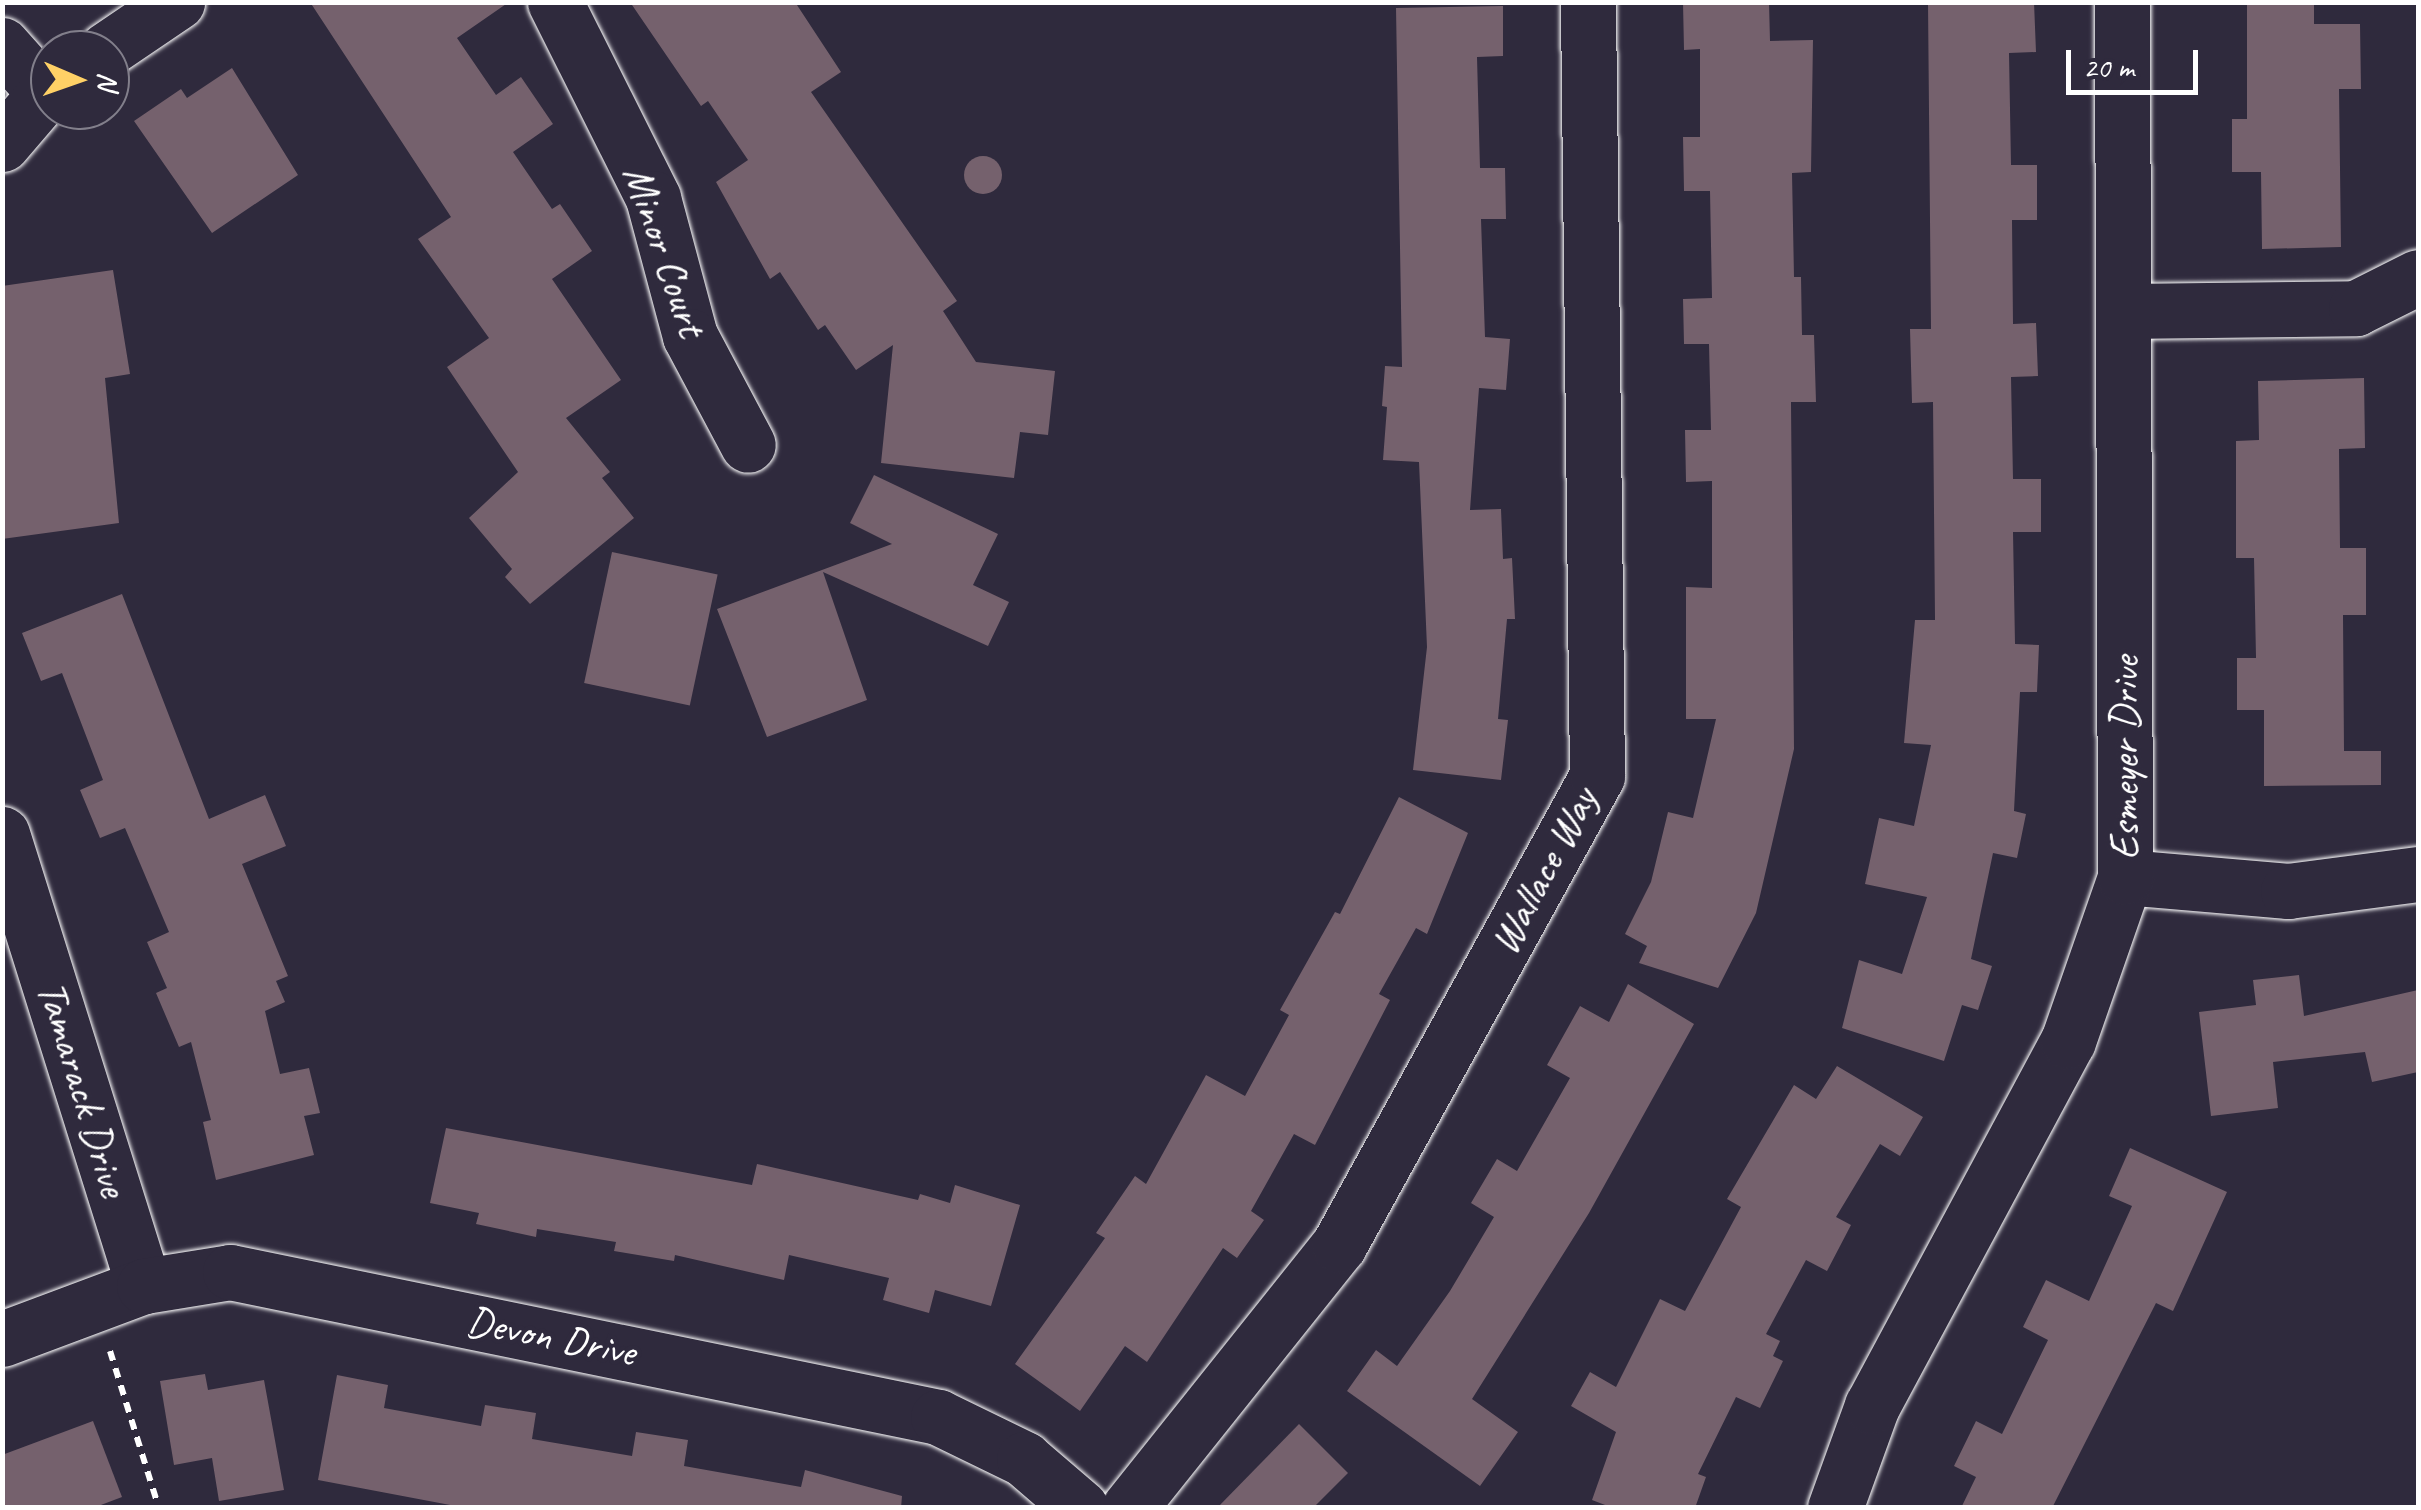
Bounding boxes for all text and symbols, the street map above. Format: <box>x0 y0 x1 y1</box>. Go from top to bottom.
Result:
north arrow <box>30 30 130 130</box>
scale bar <box>2071 30 2204 92</box>
text: 20 m <box>2083 48 2134 86</box>
text: N <box>91 72 126 90</box>
street label: Minor Court <box>611 159 717 343</box>
street label: Esmeyer Drive <box>2100 656 2150 860</box>
street label: Wallace Way <box>1479 779 1609 963</box>
street label: Tamarack Drive <box>25 975 139 1203</box>
street label: Devon Drive <box>462 1296 640 1378</box>

